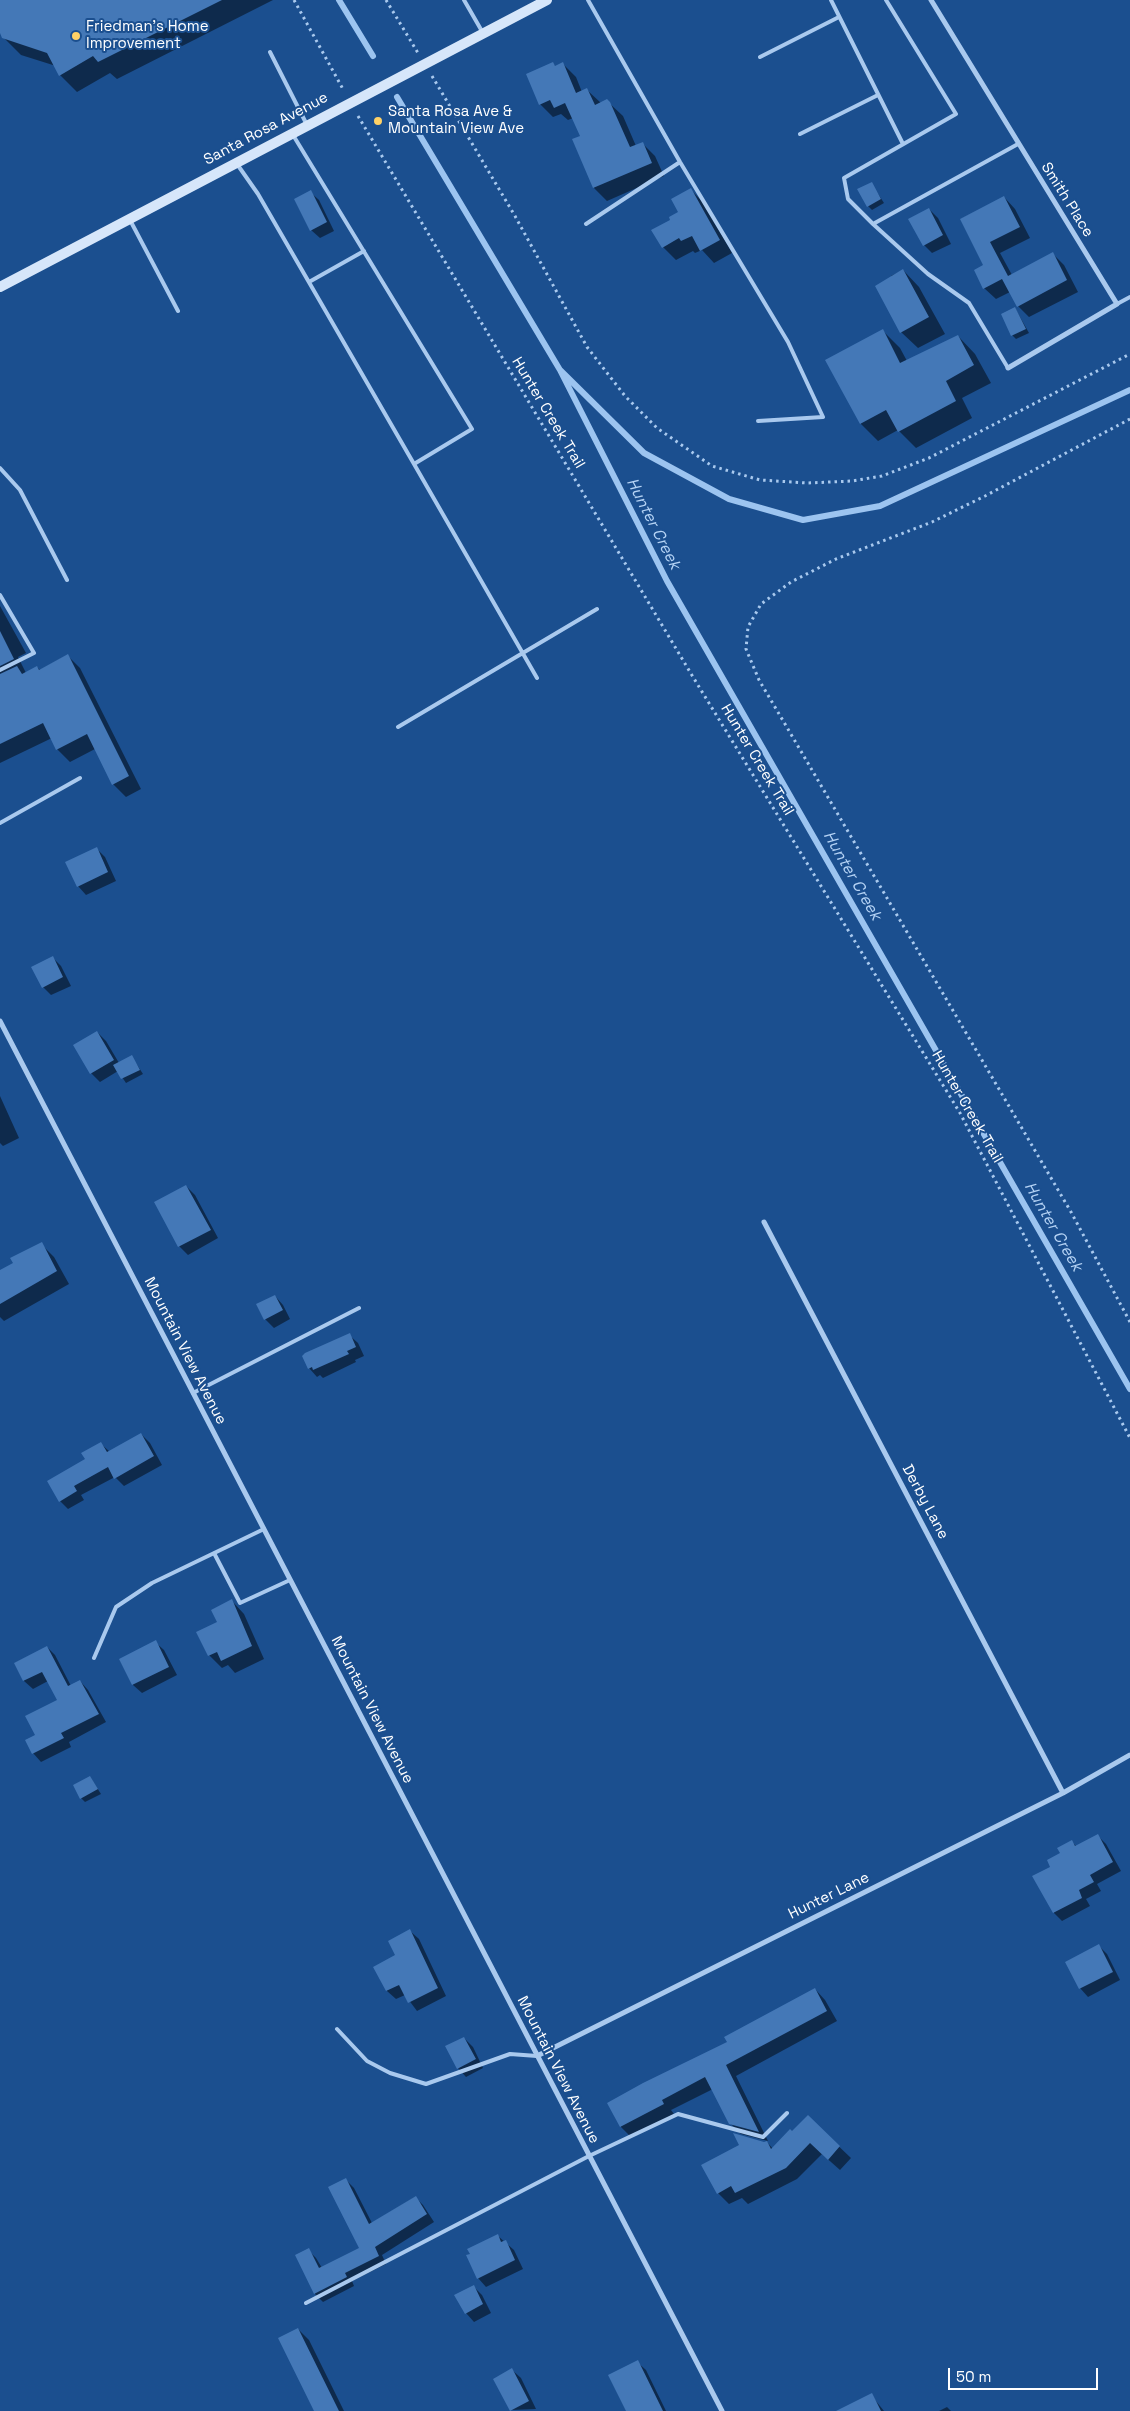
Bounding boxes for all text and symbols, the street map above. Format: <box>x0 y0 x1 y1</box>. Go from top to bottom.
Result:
place label: Friedman's Home Improvement <box>86 18 209 53</box>
marker: Friedman's Home Improvement <box>70 30 82 42</box>
street label: Santa Rosa Avenue <box>201 89 331 169</box>
place label: Santa Rosa Ave & Mountain View Ave <box>388 103 524 138</box>
marker: Santa Rosa Ave & Mountain View Ave <box>372 115 384 127</box>
street label: Smith Place <box>1037 159 1097 241</box>
street label: Hunter Creek Trail <box>508 354 588 472</box>
water label: Hunter Creek <box>622 475 684 573</box>
street label: Hunter Creek Trail <box>717 701 797 819</box>
water label: Hunter Creek <box>819 828 885 924</box>
street label: Hunter Creek Trail <box>928 1048 1006 1166</box>
water label: Hunter Creek <box>1020 1179 1086 1275</box>
street label: Mountain View Avenue <box>140 1274 230 1428</box>
street label: Derby Lane <box>898 1462 952 1542</box>
street label: Mountain View Avenue <box>327 1633 417 1787</box>
street label: Hunter Lane <box>786 1869 872 1923</box>
street label: Mountain View Avenue <box>513 1993 603 2147</box>
scale bar <box>950 2358 1100 2390</box>
text: 50 m <box>956 2367 991 2386</box>

